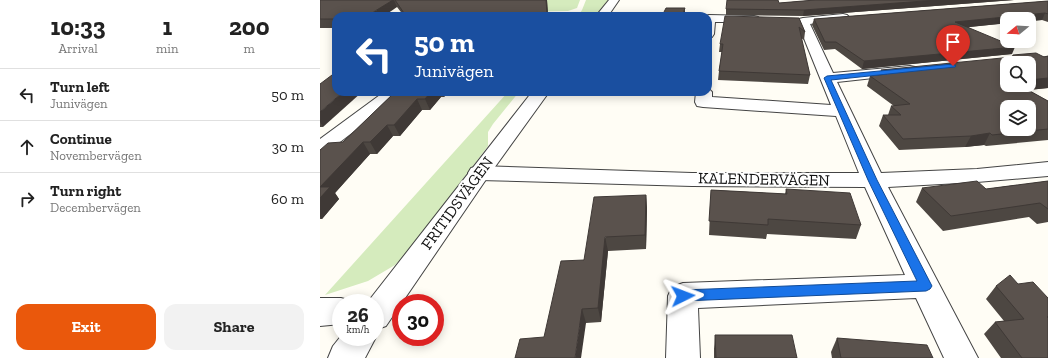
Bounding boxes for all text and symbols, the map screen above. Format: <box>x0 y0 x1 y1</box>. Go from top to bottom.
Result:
text: 10:33 <box>51 12 106 41</box>
text: 1 <box>162 12 172 41</box>
text: 200 <box>229 12 269 41</box>
north arrow <box>1000 12 1036 48</box>
map controls <box>1000 12 1036 136</box>
pin <box>936 25 970 66</box>
text: 50 m <box>414 26 475 59</box>
icon: left <box>348 28 400 80</box>
icon: arrive <box>942 31 964 53</box>
text: Arrival <box>58 41 98 56</box>
text: min <box>156 41 178 56</box>
text: m <box>244 41 255 56</box>
button: search <box>1000 56 1036 92</box>
text: Junivägen <box>414 60 494 82</box>
text: Turn left <box>50 78 110 96</box>
icon: left <box>16 84 38 106</box>
text: 50 m <box>271 86 304 104</box>
text: Junivägen <box>50 96 107 111</box>
button: layers <box>1000 100 1036 136</box>
text: Continue <box>50 130 112 148</box>
icon: ahead <box>16 136 38 158</box>
text: 30 m <box>272 138 304 156</box>
text: Novembervägen <box>50 148 142 163</box>
street label: FRITIDSVÄGEN <box>417 153 497 253</box>
street label: KALENDERVÄGEN <box>698 168 830 190</box>
text: Turn right <box>50 182 121 200</box>
icon: right <box>16 188 38 210</box>
text: 60 m <box>271 190 304 208</box>
text: Decembervägen <box>50 200 141 215</box>
position arrow <box>662 275 704 317</box>
speed limit sign: 30 <box>392 294 444 346</box>
text: 26 <box>347 303 369 327</box>
button: Exit <box>16 304 156 350</box>
button: Share <box>164 304 304 350</box>
text: km/h <box>347 324 369 336</box>

